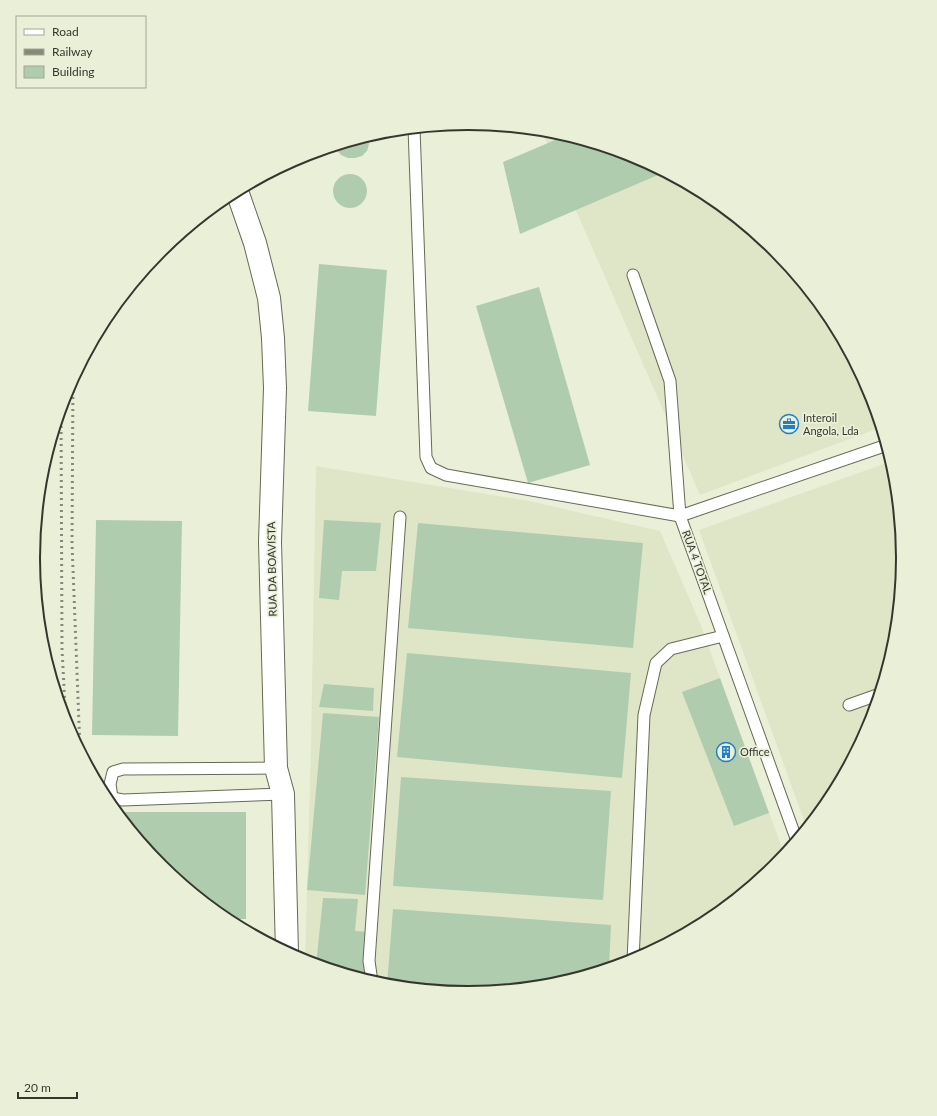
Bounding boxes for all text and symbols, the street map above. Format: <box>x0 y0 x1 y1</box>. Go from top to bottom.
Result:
legend <box>16 16 146 88</box>
text: Road <box>52 24 79 39</box>
text: Railway <box>52 44 93 59</box>
text: Building <box>52 64 95 79</box>
place label: Interoil Angola, Lda <box>803 411 859 437</box>
office icon: Interoil Angola, Lda <box>778 413 800 435</box>
street label: RUA DA BOAVISTA <box>264 521 279 617</box>
street label: RUA 4 TOTAL <box>680 528 715 596</box>
building icon: Office <box>715 741 737 763</box>
place label: Office <box>740 745 770 758</box>
scale bar <box>18 1074 77 1100</box>
text: 20 m <box>24 1080 51 1095</box>

